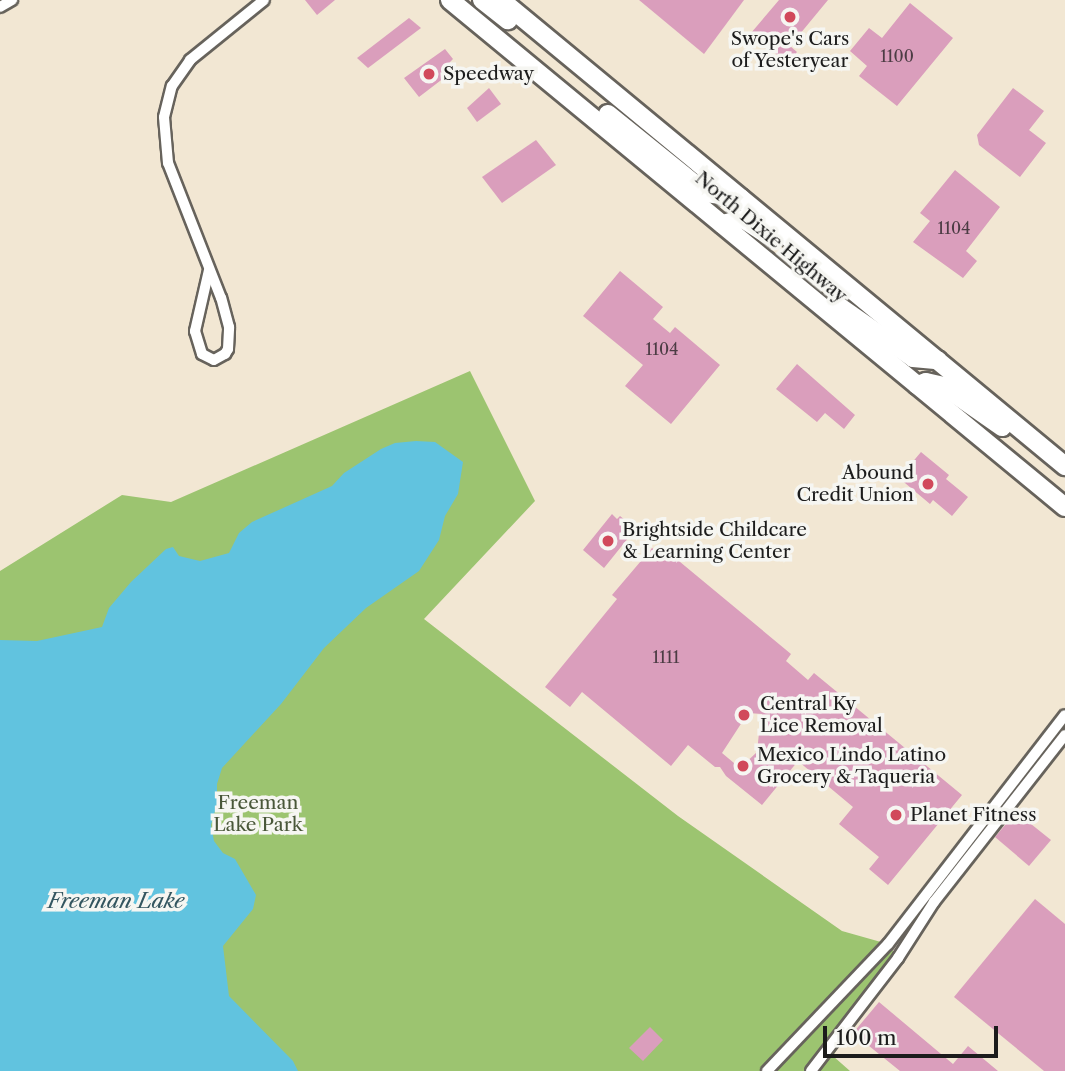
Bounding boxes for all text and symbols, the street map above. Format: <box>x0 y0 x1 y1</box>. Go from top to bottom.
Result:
marker: Swope's Cars of Yesteryear <box>782 9 798 25</box>
place label: Swope's Cars of Yesteryear <box>731 28 849 72</box>
house number: 1100 <box>880 46 914 66</box>
place label: Speedway <box>443 63 534 85</box>
marker: Speedway <box>421 66 437 82</box>
street label: North Dixie Highway <box>690 167 852 307</box>
house number: 1104 <box>938 218 970 238</box>
house number: 1104 <box>646 339 678 359</box>
place label: Abound Credit Union <box>796 462 914 506</box>
marker: Abound Credit Union <box>920 476 936 492</box>
place label: Brightside Childcare & Learning Center <box>622 519 807 563</box>
marker: Brightside Childcare & Learning Center <box>600 533 616 549</box>
house number: 1111 <box>653 647 679 667</box>
place label: Central Ky Lice Removal <box>760 693 883 737</box>
marker: Central Ky Lice Removal <box>734 705 754 725</box>
place label: Mexico Lindo Latino Grocery & Taqueria <box>757 744 946 788</box>
marker: Mexico Lindo Latino Grocery & Taqueria <box>735 758 751 774</box>
park label: Freeman Lake Park <box>213 792 303 836</box>
place label: Planet Fitness <box>910 804 1036 826</box>
marker: Planet Fitness <box>888 807 904 823</box>
water label: Freeman Lake <box>48 888 184 914</box>
scale bar <box>827 1012 1002 1056</box>
text: 100 m <box>836 1025 897 1050</box>

